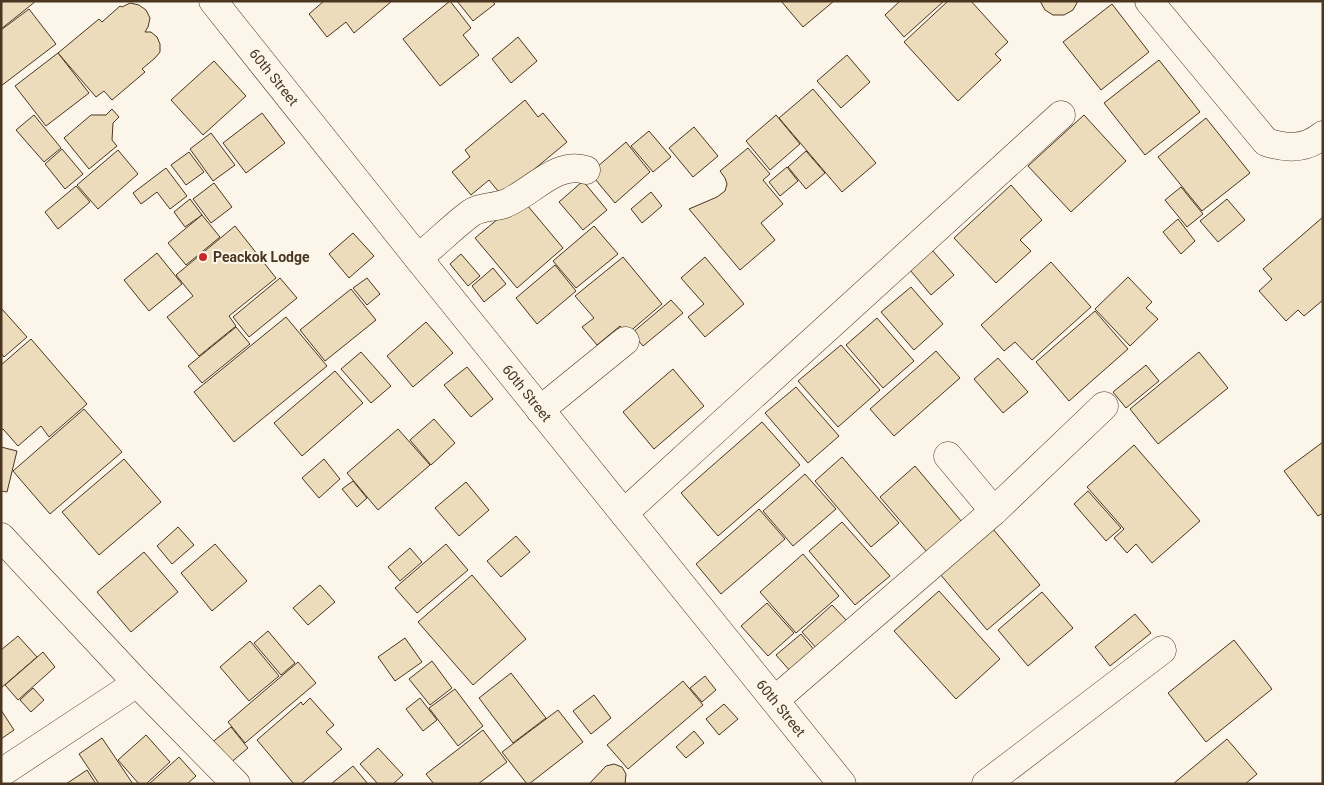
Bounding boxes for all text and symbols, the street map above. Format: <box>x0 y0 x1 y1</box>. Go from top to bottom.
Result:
street label: 60th Street <box>246 45 302 109</box>
place label: Peackok Lodge <box>213 249 310 265</box>
marker: Peackok Lodge <box>197 251 209 263</box>
street label: 60th Street <box>499 361 555 425</box>
street label: 60th Street <box>753 676 809 740</box>

